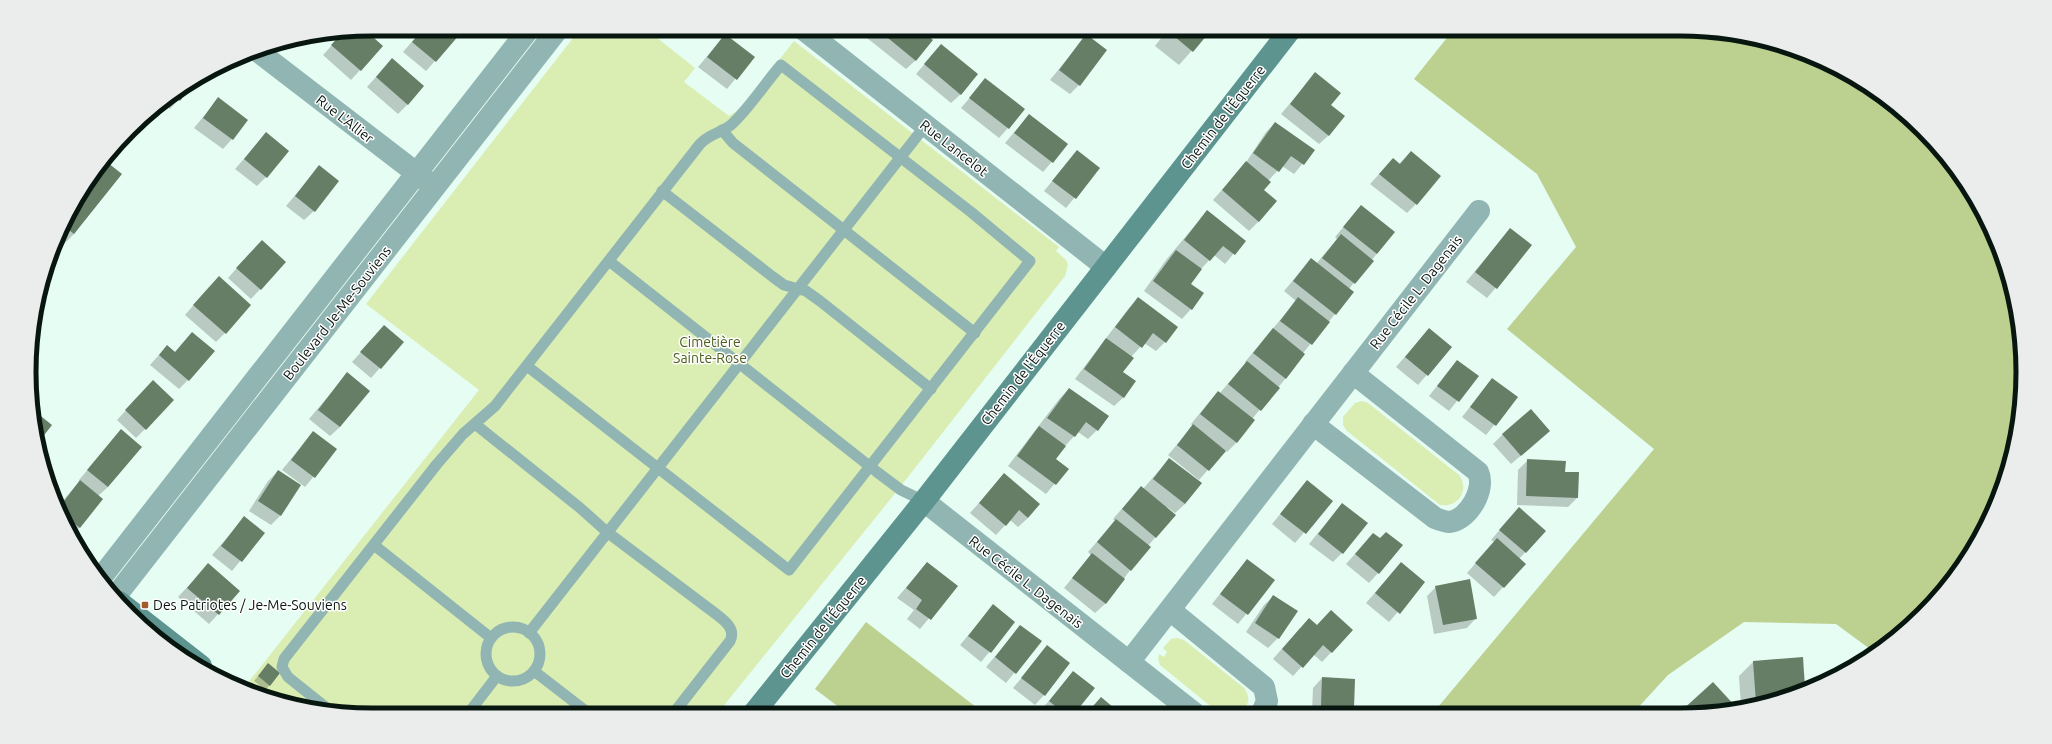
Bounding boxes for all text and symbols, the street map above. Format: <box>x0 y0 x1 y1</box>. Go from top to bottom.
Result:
street label: Chemin de l'Équerre <box>1177 61 1268 172</box>
street label: Rue L'Allier <box>313 92 377 147</box>
street label: Rue Lancelot <box>917 117 991 180</box>
street label: Rue Cécile L. Dagenais <box>1367 232 1465 352</box>
street label: Boulevard Je-Me-Souviens <box>280 243 394 383</box>
street label: Chemin de l'Équerre <box>977 317 1068 428</box>
park label: Cimetière Sainte-Rose <box>673 334 747 366</box>
street label: Rue Cécile L. Dagenais <box>966 533 1086 631</box>
street label: Chemin de l'Équerre <box>776 572 869 681</box>
place label: Des Patriotes / Je-Me-Souviens <box>153 597 347 613</box>
marker: Des Patriotes / Je-Me-Souviens <box>140 600 150 610</box>

